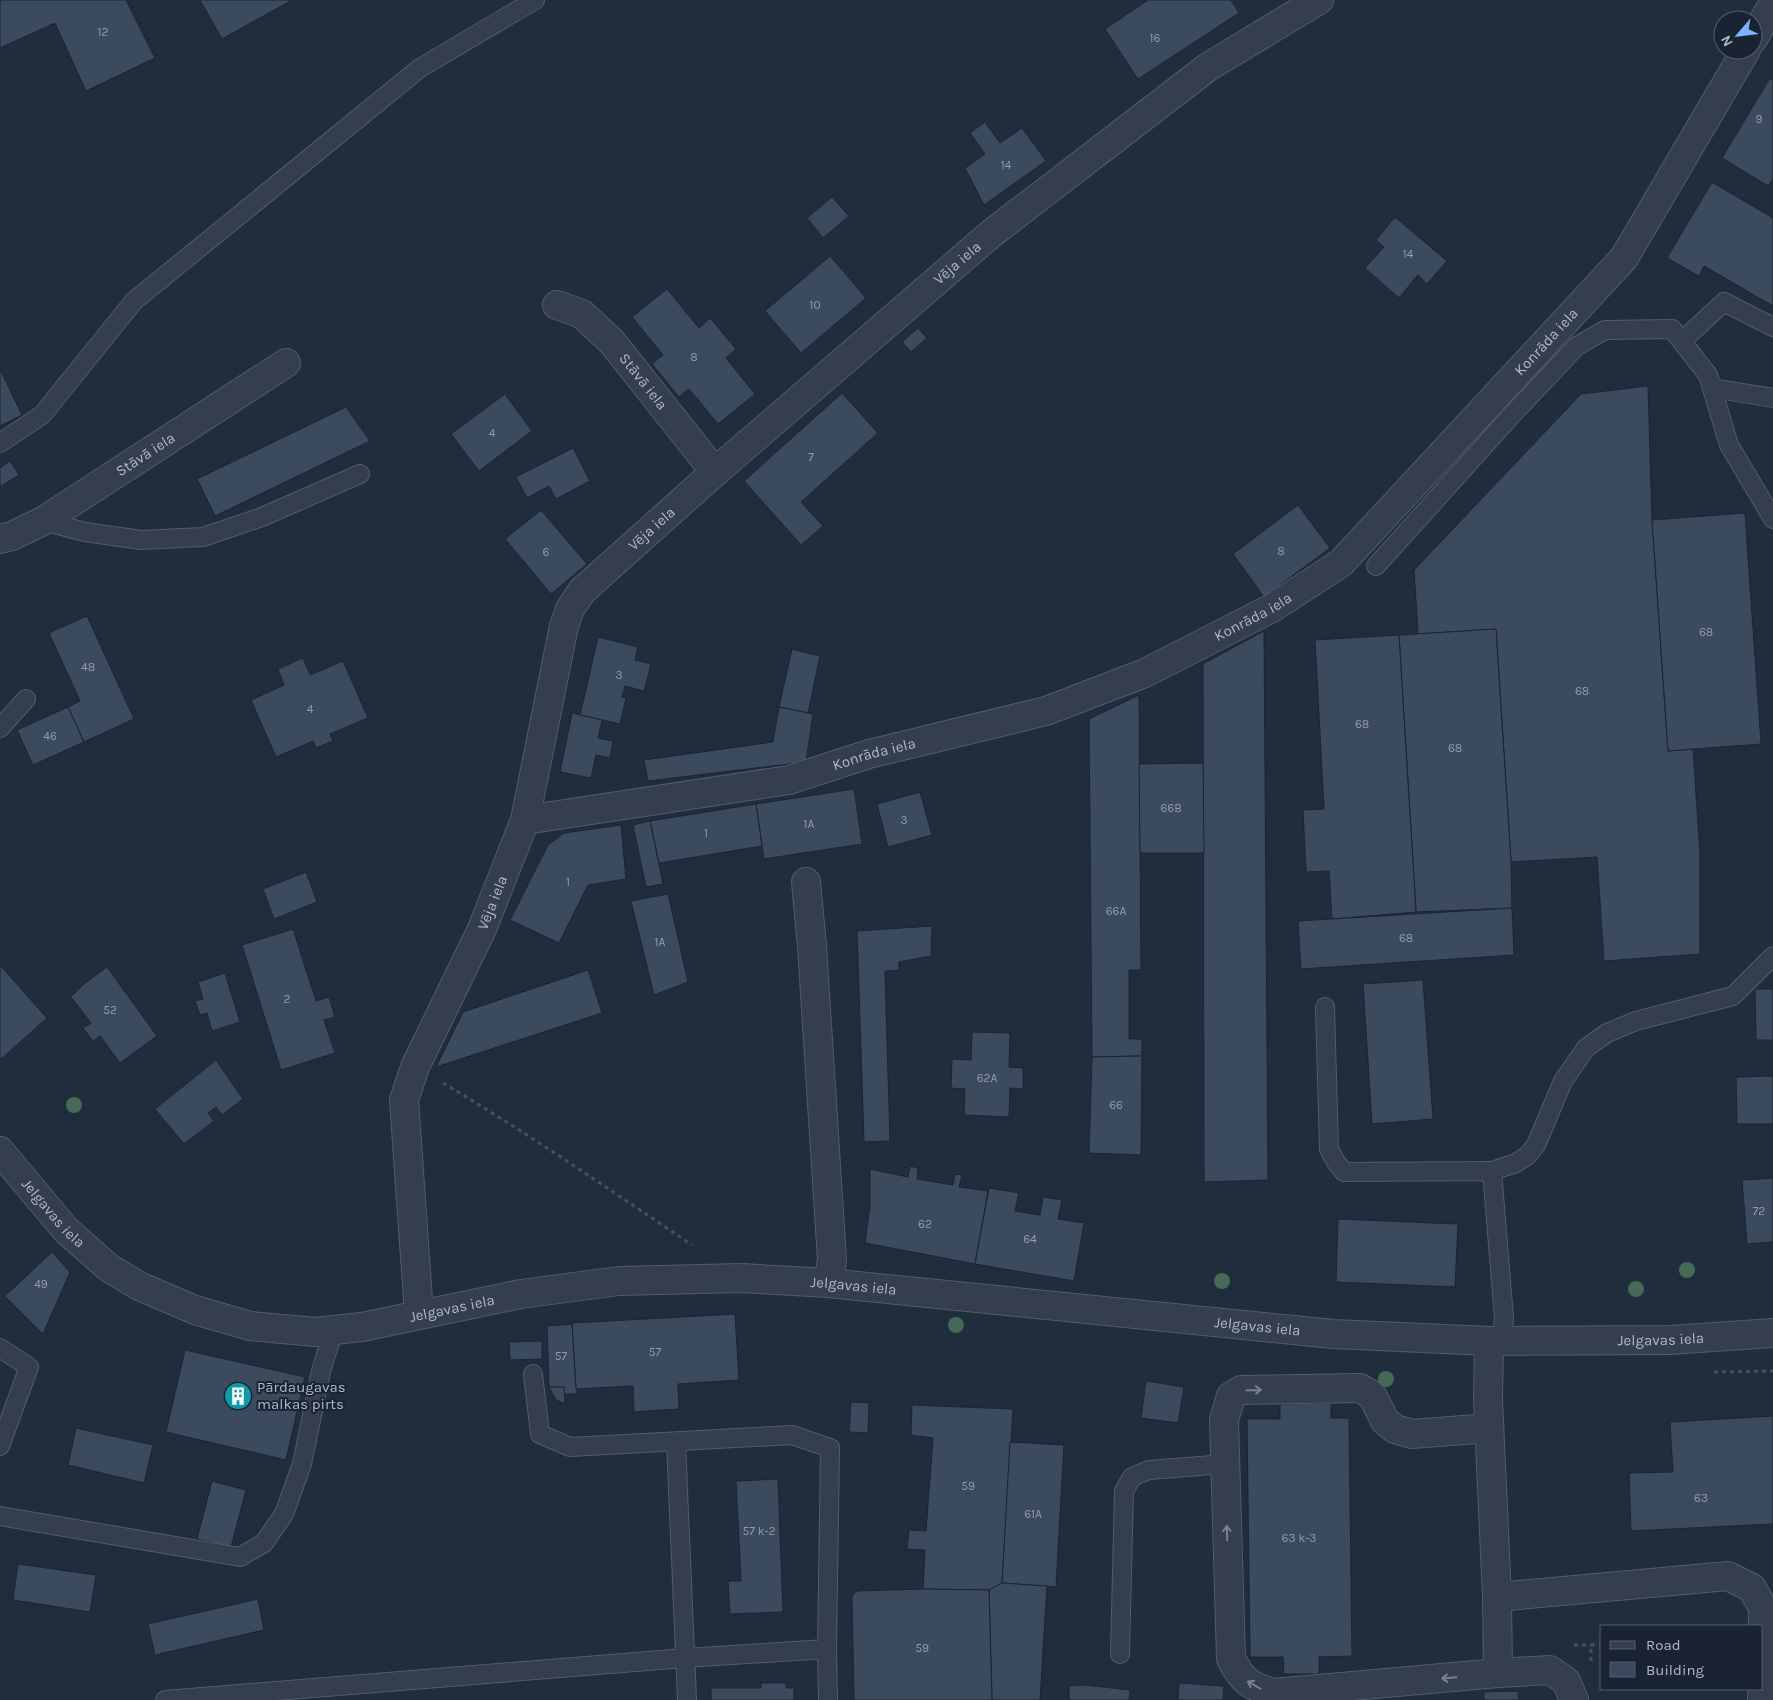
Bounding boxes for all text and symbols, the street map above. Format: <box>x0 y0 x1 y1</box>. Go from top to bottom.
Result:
north arrow <box>1713 10 1763 60</box>
house number: 12 <box>98 25 109 39</box>
house number: 16 <box>1150 31 1161 45</box>
text: N <box>1717 32 1737 49</box>
house number: 9 <box>1756 112 1763 126</box>
house number: 14 <box>1001 158 1012 172</box>
street label: Vēja iela <box>930 238 985 288</box>
house number: 14 <box>1403 247 1414 261</box>
house number: 10 <box>809 298 821 312</box>
street label: Konrāda iela <box>1510 304 1582 379</box>
street label: Stāvā iela <box>615 350 671 413</box>
house number: 8 <box>690 350 698 364</box>
house number: 4 <box>489 426 496 440</box>
street label: Stāvā iela <box>112 429 178 480</box>
house number: 7 <box>808 450 814 464</box>
street label: Vēja iela <box>625 503 679 554</box>
house number: 8 <box>1277 544 1285 558</box>
house number: 6 <box>543 545 550 559</box>
street label: Konrāda iela <box>1211 589 1295 645</box>
house number: 68 <box>1699 625 1713 639</box>
house number: 48 <box>81 660 95 674</box>
house number: 3 <box>615 668 623 682</box>
house number: 68 <box>1575 684 1589 698</box>
house number: 4 <box>307 702 314 716</box>
house number: 68 <box>1355 717 1369 731</box>
house number: 46 <box>43 729 57 743</box>
street label: Konrāda iela <box>830 734 917 774</box>
house number: 68 <box>1448 741 1462 755</box>
house number: 66B <box>1160 801 1182 815</box>
house number: 3 <box>900 813 908 827</box>
house number: 1A <box>804 817 815 831</box>
house number: 1 <box>704 826 708 840</box>
street label: Vēja iela <box>474 873 511 932</box>
house number: 1 <box>566 875 570 889</box>
house number: 66A <box>1106 904 1126 918</box>
house number: 68 <box>1399 931 1413 945</box>
house number: 1A <box>655 935 666 949</box>
house number: 2 <box>284 992 291 1006</box>
house number: 52 <box>103 1003 117 1017</box>
house number: 62A <box>977 1071 997 1085</box>
house number: 66 <box>1109 1098 1123 1112</box>
street label: Jelgavas iela <box>18 1175 89 1252</box>
house number: 72 <box>1753 1204 1765 1218</box>
house number: 62 <box>918 1217 932 1231</box>
house number: 64 <box>1023 1232 1037 1246</box>
street label: Jelgavas iela <box>810 1273 897 1299</box>
house number: 49 <box>34 1277 48 1291</box>
street label: Jelgavas iela <box>408 1291 496 1326</box>
street label: Jelgavas iela <box>1213 1313 1301 1340</box>
street label: Jelgavas iela <box>1617 1329 1705 1349</box>
house number: 57 <box>649 1345 662 1359</box>
house number: 57 <box>555 1349 568 1363</box>
place label: Pārdaugavas malkas pirts <box>257 1378 346 1413</box>
building icon: Pārdaugavas malkas pirts <box>223 1381 253 1411</box>
one-way arrow <box>1246 1385 1262 1395</box>
house number: 59 <box>961 1479 975 1493</box>
house number: 63 <box>1694 1491 1708 1505</box>
house number: 61A <box>1024 1507 1042 1521</box>
house number: 57 k-2 <box>742 1524 776 1538</box>
one-way arrow <box>1222 1525 1232 1541</box>
house number: 63 k-3 <box>1282 1531 1316 1545</box>
legend <box>1600 1625 1763 1690</box>
text: Road <box>1646 1636 1681 1654</box>
house number: 59 <box>915 1641 929 1655</box>
text: Building <box>1646 1661 1704 1679</box>
one-way arrow <box>1441 1673 1457 1682</box>
one-way arrow <box>1247 1680 1262 1690</box>

